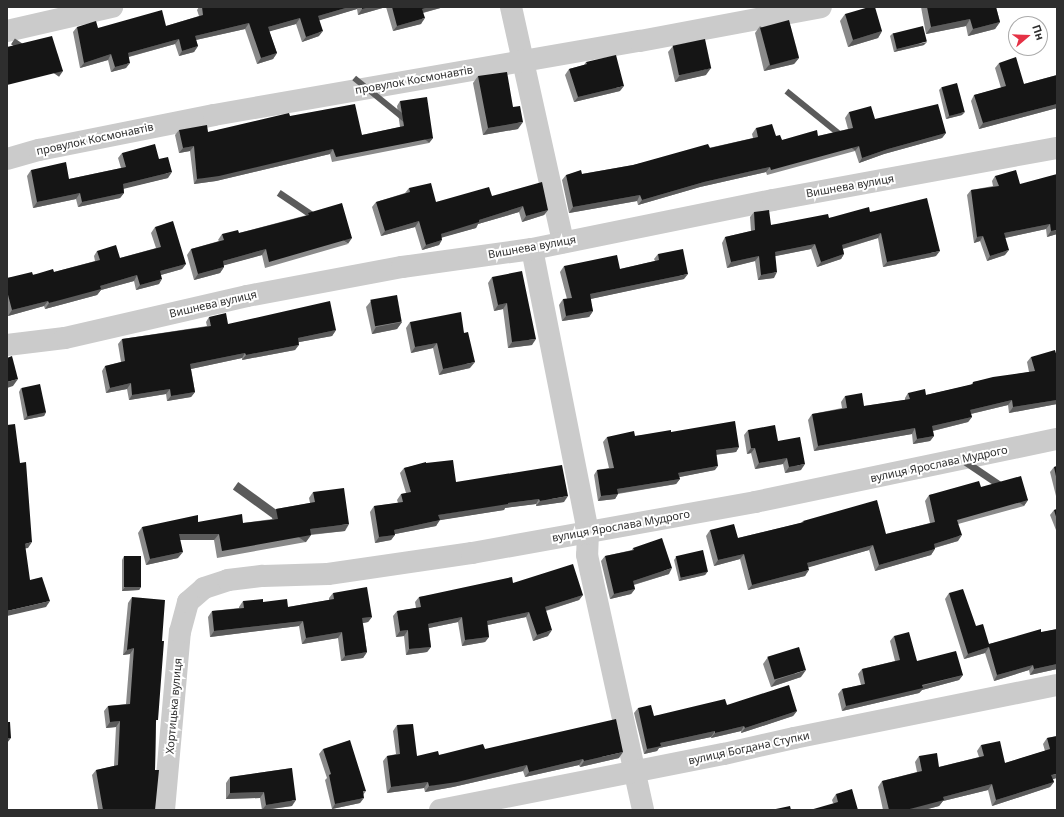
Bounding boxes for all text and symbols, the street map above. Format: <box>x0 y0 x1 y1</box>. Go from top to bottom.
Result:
north arrow <box>1008 16 1048 56</box>
text: Пн <box>1029 22 1049 42</box>
street label: провулок Космонавтів <box>354 63 474 97</box>
street label: провулок Космонавтів <box>35 120 155 158</box>
street label: Вишнева вулиця <box>805 172 895 200</box>
street label: Вишнева вулиця <box>487 233 577 261</box>
street label: Вишнева вулиця <box>168 288 258 320</box>
street label: вулиця Ярослава Мудрого <box>869 443 1009 485</box>
street label: вулиця Ярослава Мудрого <box>551 507 691 545</box>
street label: Хортицька вулиця <box>163 658 185 754</box>
street label: вулиця Богдана Ступки <box>687 729 811 767</box>

